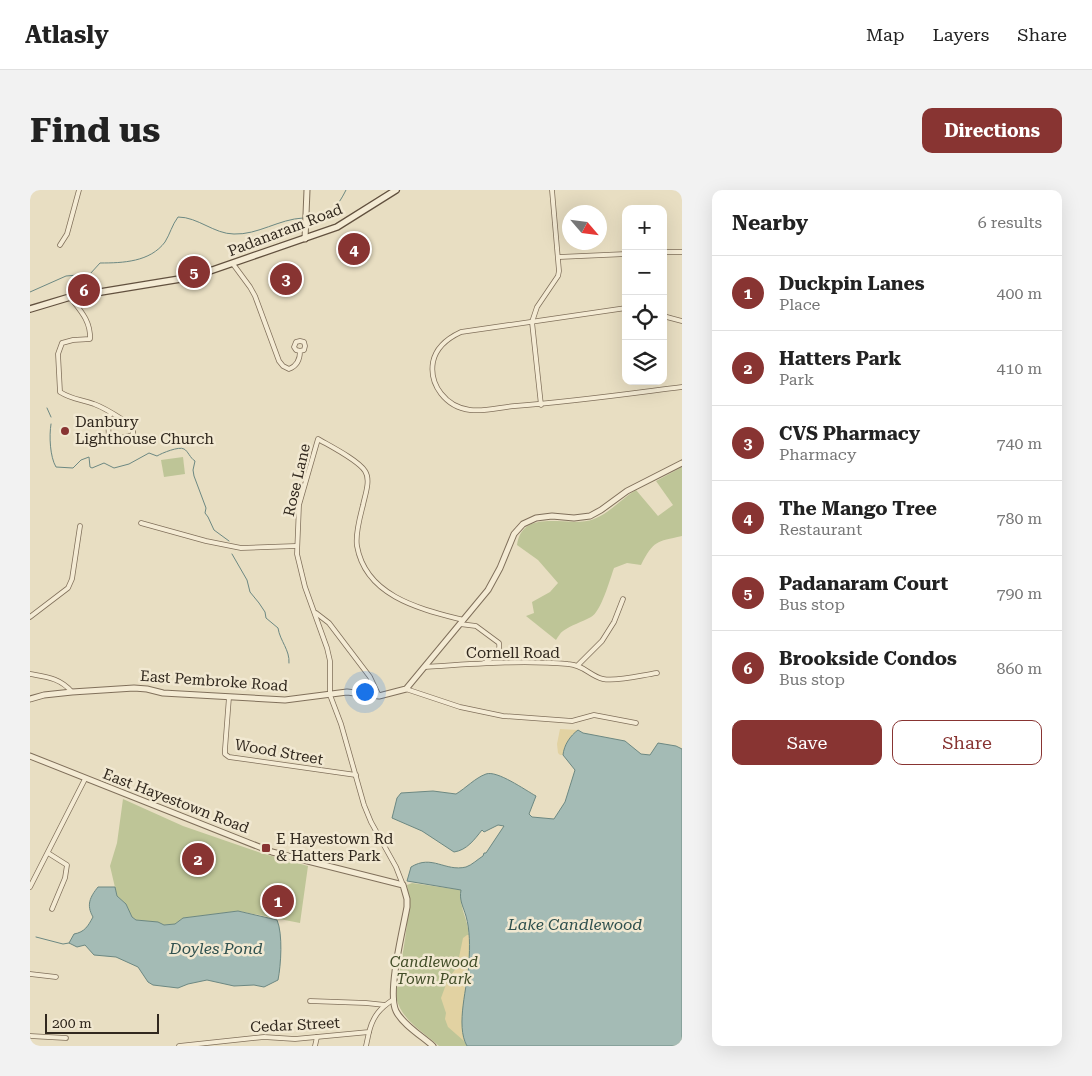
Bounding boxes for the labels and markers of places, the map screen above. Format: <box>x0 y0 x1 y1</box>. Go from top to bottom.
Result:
pin: 4 <box>338 230 370 268</box>
pin: 5 <box>178 253 210 291</box>
pin: 3 <box>270 260 302 298</box>
pin: 6 <box>68 271 100 309</box>
place label: Danbury Lighthouse Church <box>75 413 214 448</box>
marker: Danbury Lighthouse Church <box>59 425 71 437</box>
place label: E Hayestown Rd & Hatters Park <box>276 830 394 865</box>
pin: 2 <box>182 840 214 878</box>
marker: E Hayestown Rd & Hatters Park <box>260 842 272 854</box>
pin: 1 <box>262 882 294 920</box>

